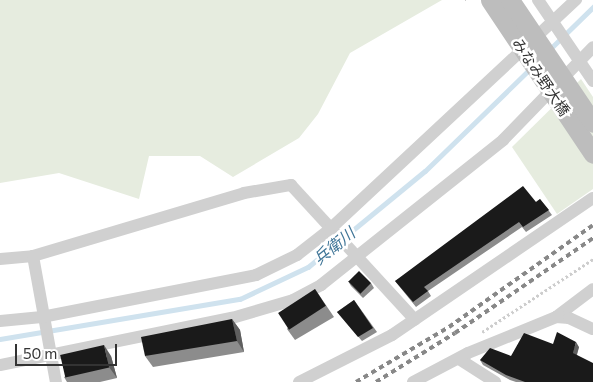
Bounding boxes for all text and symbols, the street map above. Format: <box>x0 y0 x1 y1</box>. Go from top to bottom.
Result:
street label: みなみ野大橋 <box>508 35 574 119</box>
water label: 兵衛川 <box>309 223 359 269</box>
scale bar <box>18 334 120 366</box>
text: 50 m <box>23 344 57 362</box>

